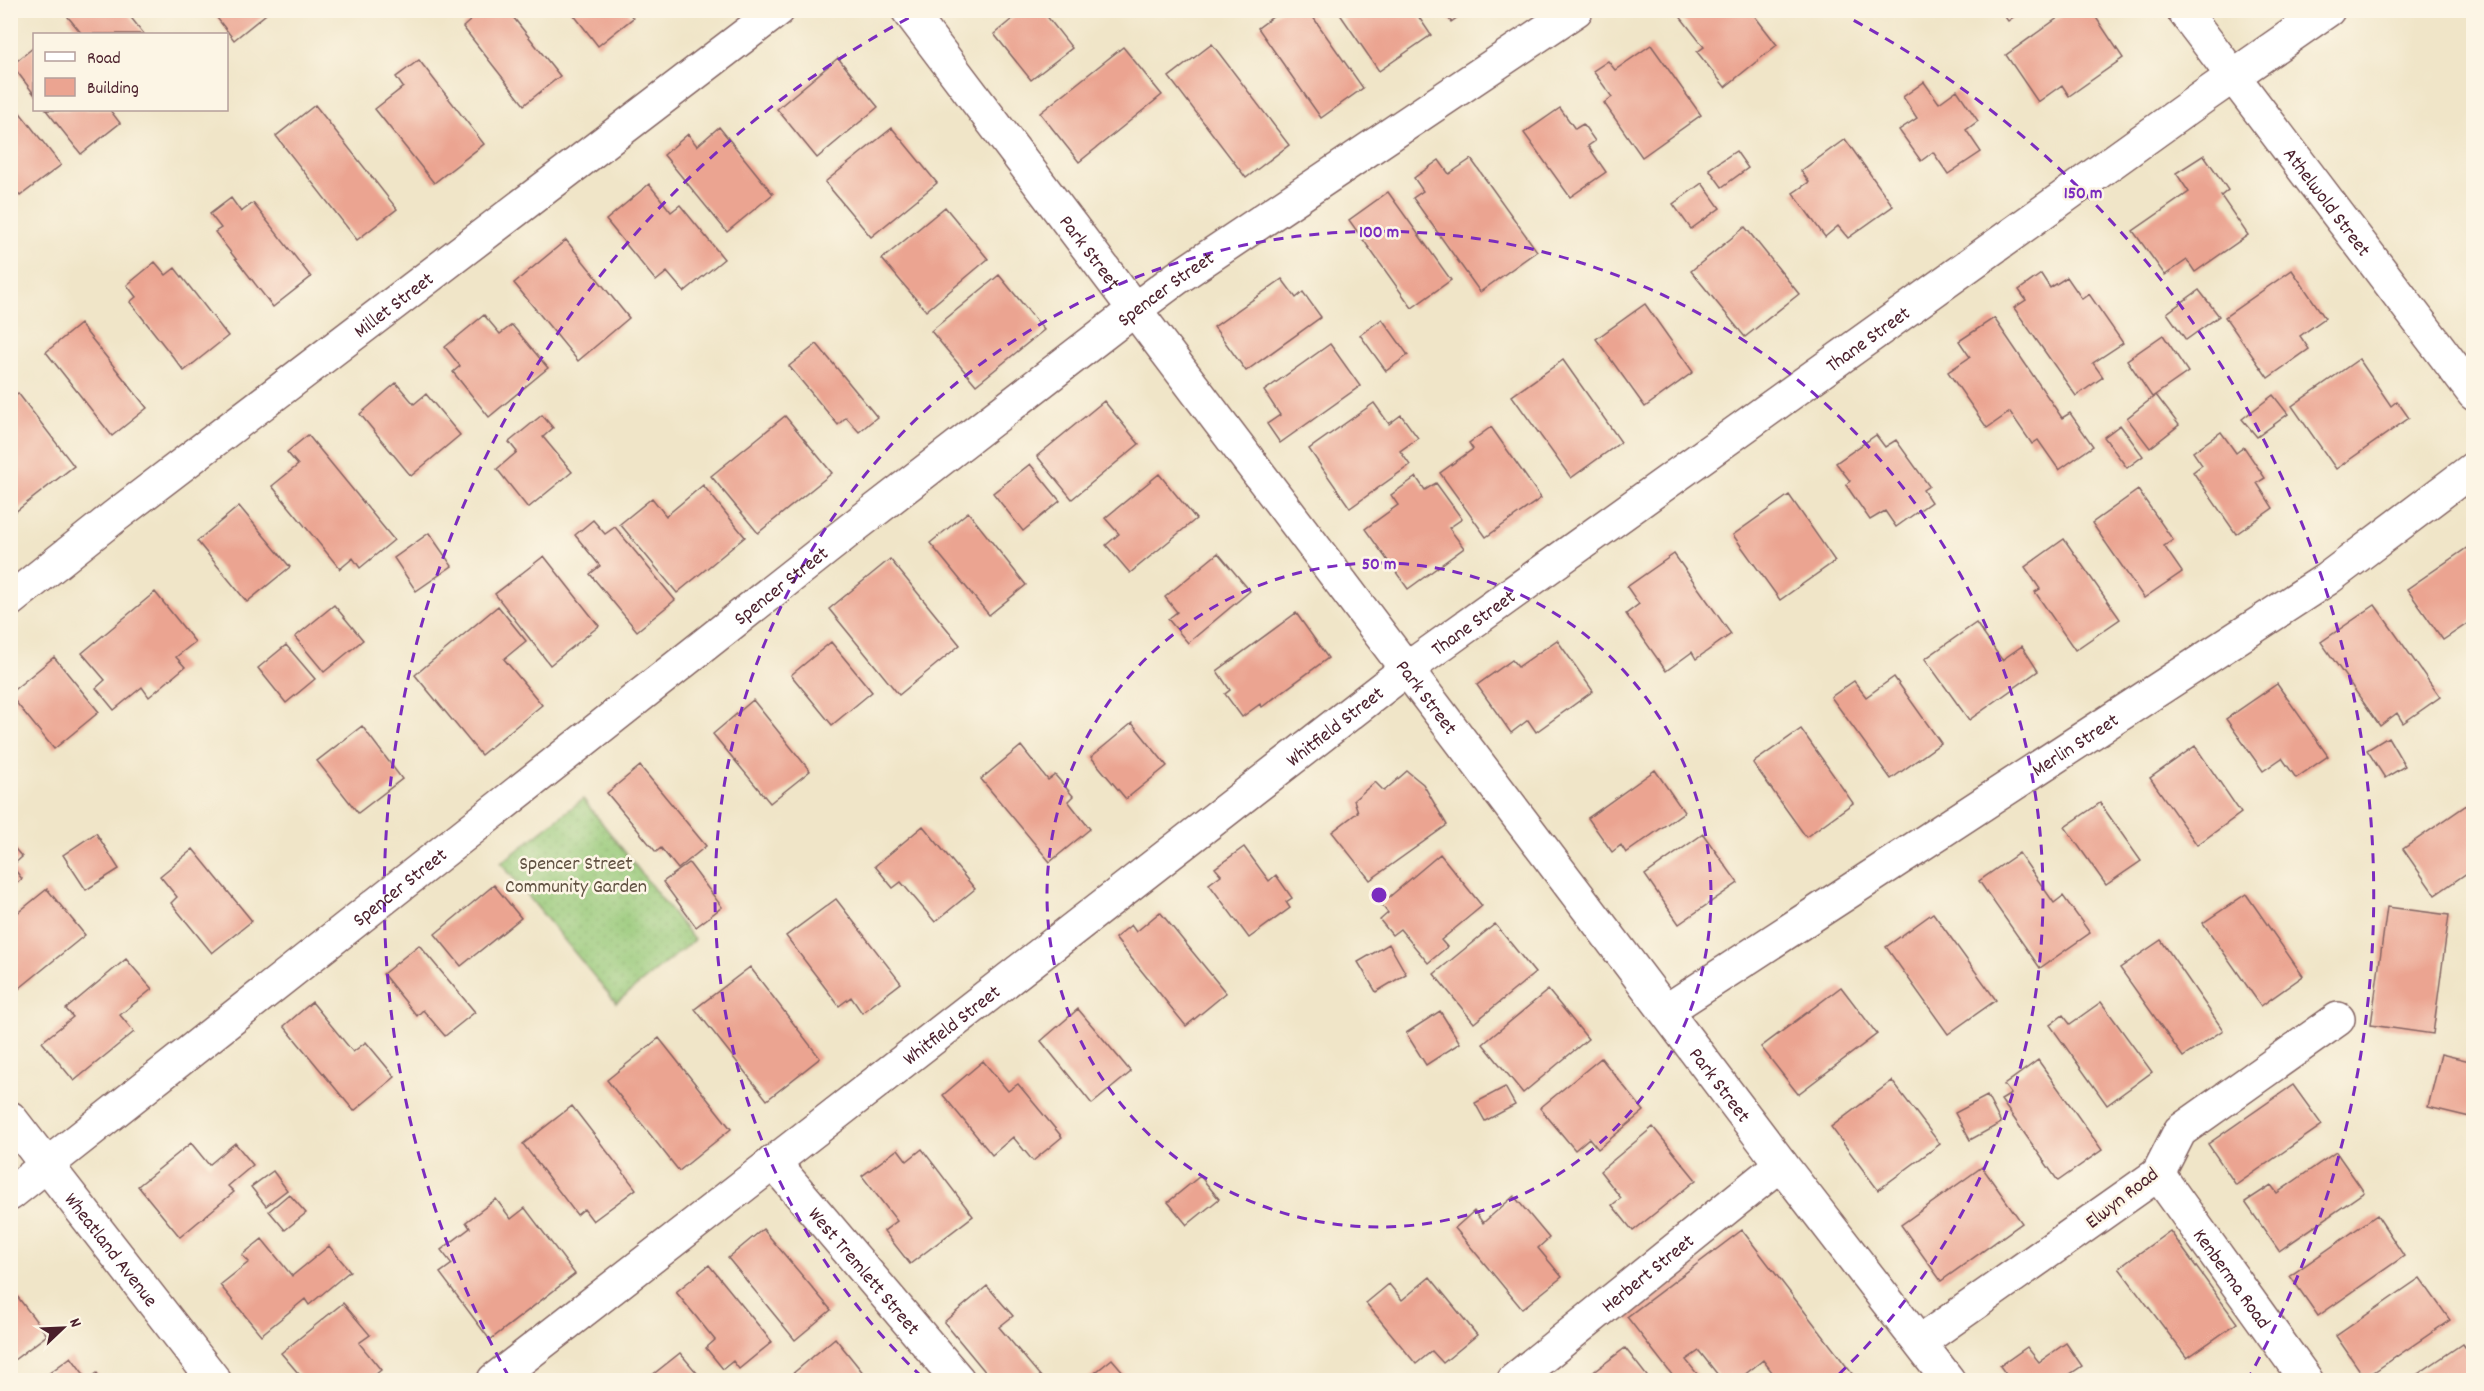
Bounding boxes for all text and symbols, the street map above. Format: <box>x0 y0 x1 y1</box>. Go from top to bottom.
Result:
legend <box>33 33 228 111</box>
text: Road <box>87 47 121 72</box>
text: Building <box>87 77 139 102</box>
street label: Athelwold Street <box>2275 143 2376 263</box>
text: 150 m <box>2064 182 2102 207</box>
street label: Park Street <box>1051 210 1126 297</box>
text: 100 m <box>1359 221 1399 246</box>
street label: Spencer Street <box>1112 246 1221 335</box>
street label: Millet Street <box>349 267 441 346</box>
street label: Thane Street <box>1821 301 1917 381</box>
street label: Spencer Street <box>729 541 835 633</box>
text: 50 m <box>1362 553 1396 578</box>
street label: Thane Street <box>1426 584 1522 664</box>
street label: Park Street <box>1388 655 1463 742</box>
street label: Whitfield Street <box>1281 681 1391 775</box>
street label: Merlin Street <box>2027 708 2125 785</box>
street label: Spencer Street <box>348 842 454 935</box>
park label: Spencer Street Community Garden <box>505 851 647 902</box>
centre of rings <box>1369 885 1389 905</box>
street label: Whitfield Street <box>898 980 1007 1074</box>
street label: Park Street <box>1681 1043 1756 1129</box>
street label: Elwyn Road <box>2080 1162 2165 1237</box>
street label: Wheatland Avenue <box>56 1188 163 1314</box>
street label: West Tremlett Street <box>800 1202 925 1342</box>
street label: Kenberma Road <box>2185 1224 2276 1336</box>
street label: Herbert Street <box>1596 1229 1701 1321</box>
north arrow <box>33 1298 93 1358</box>
text: N <box>62 1315 87 1331</box>

